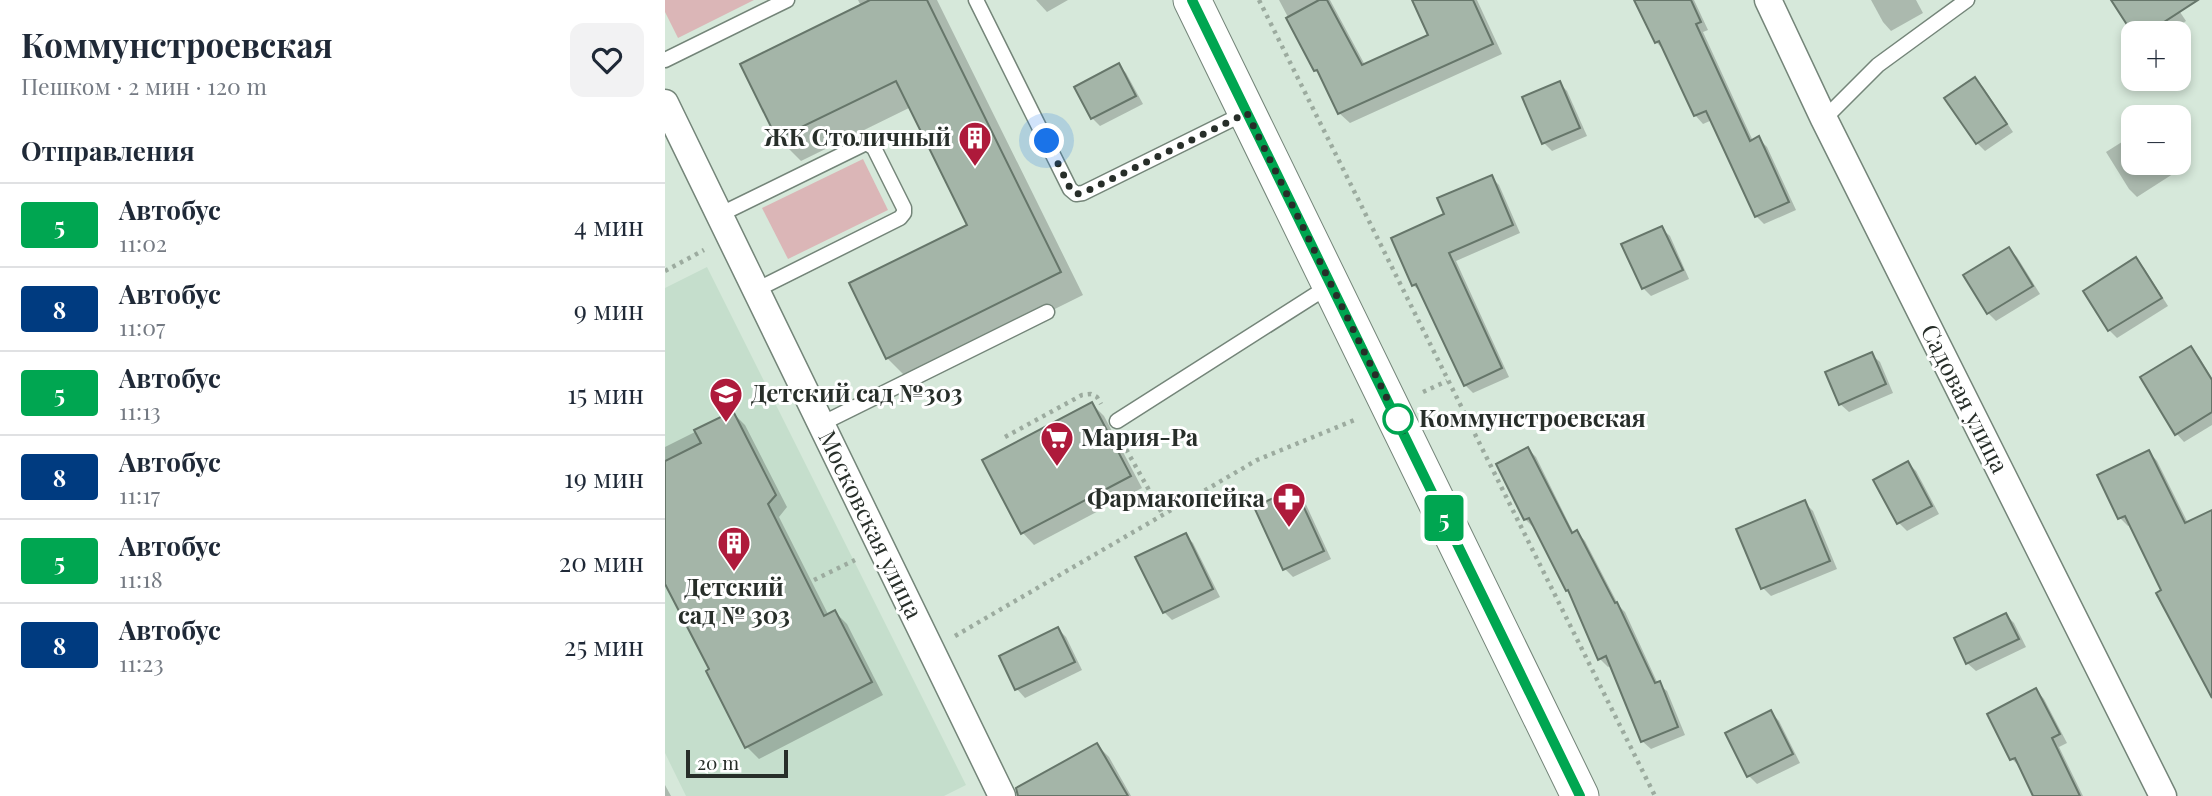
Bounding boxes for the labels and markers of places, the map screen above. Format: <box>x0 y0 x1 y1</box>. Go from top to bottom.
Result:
building icon: ЖК Столичный <box>956 119 994 168</box>
place label: ЖК Столичный <box>763 120 951 152</box>
school or university icon: Детский сад №303 <box>707 375 745 424</box>
place label: Детский сад №303 <box>751 376 963 408</box>
place label: Коммунстроевская <box>1419 401 1646 433</box>
marker: Коммунстроевская <box>1383 404 1413 434</box>
supermarket icon: Мария-Ра <box>1038 419 1076 468</box>
place label: Мария-Ра <box>1081 420 1199 452</box>
pharmacy icon: Фармакопейка <box>1270 480 1308 529</box>
place label: Фармакопейка <box>1087 481 1266 513</box>
building icon: Детский сад № 303 <box>715 524 753 573</box>
place label: Детский сад № 303 <box>678 570 790 630</box>

